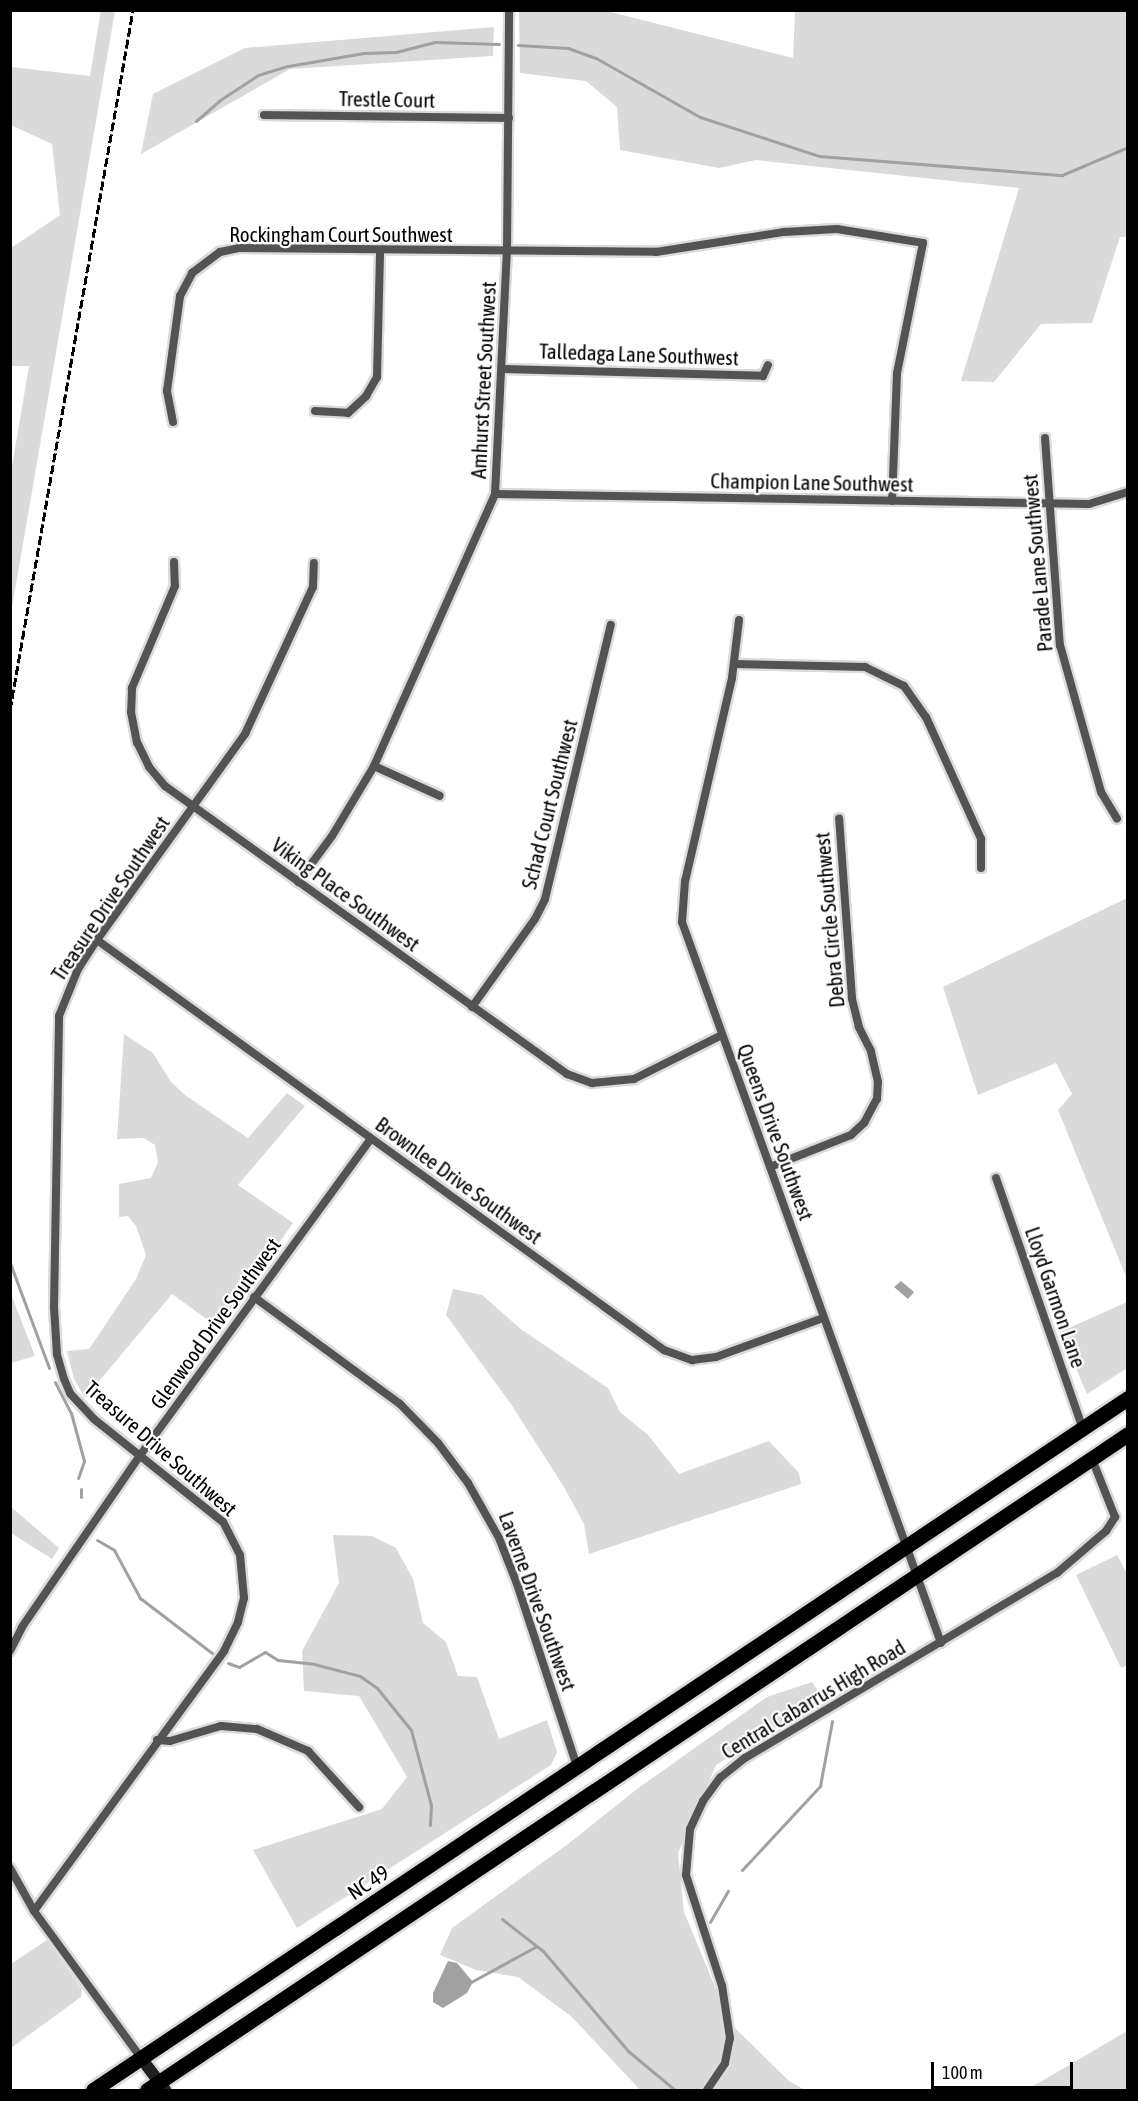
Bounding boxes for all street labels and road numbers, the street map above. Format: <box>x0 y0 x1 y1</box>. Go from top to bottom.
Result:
street label: Trestle Court <box>339 86 435 112</box>
street label: Rockingham Court Southwest <box>229 221 453 247</box>
street label: Amhurst Street Southwest <box>465 281 501 479</box>
street label: Talledaga Lane Southwest <box>539 338 739 370</box>
street label: Champion Lane Southwest <box>710 468 914 496</box>
street label: Parade Lane Southwest <box>1017 473 1057 653</box>
street label: Schad Court Southwest <box>516 716 582 892</box>
street label: Treasure Drive Southwest <box>45 811 175 985</box>
street label: Debra Circle Southwest <box>809 831 849 1009</box>
street label: Viking Place Southwest <box>267 832 425 956</box>
street label: Queens Drive Southwest <box>732 1040 820 1224</box>
street label: Brownlee Drive Southwest <box>371 1111 547 1249</box>
street label: Lloyd Garmon Lane <box>1020 1223 1092 1371</box>
street label: Glenwood Drive Southwest <box>145 1233 285 1413</box>
street label: Treasure Drive Southwest <box>80 1375 242 1521</box>
street label: Laverne Drive Southwest <box>494 1508 582 1694</box>
street label: Central Cabarrus High Road <box>716 1634 910 1764</box>
street label: NC 49 <box>343 1859 393 1905</box>

